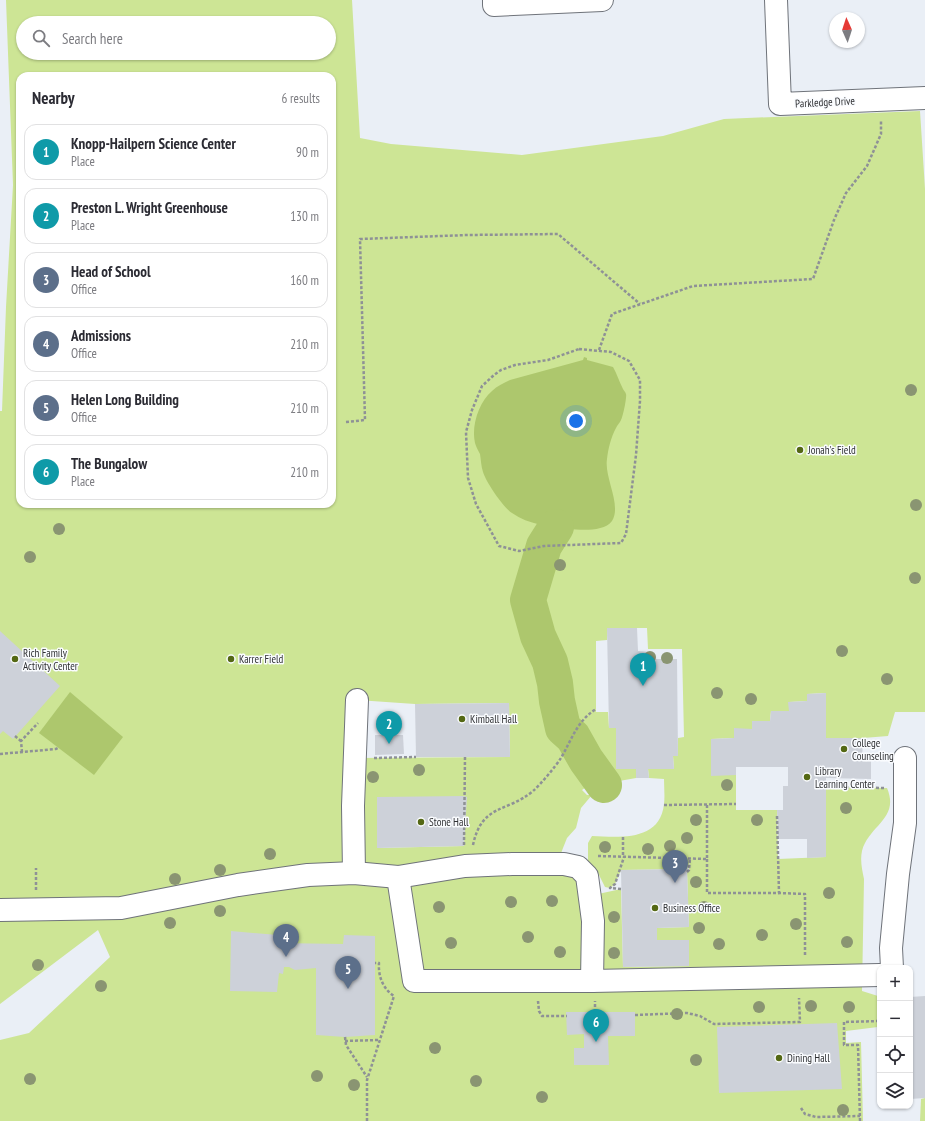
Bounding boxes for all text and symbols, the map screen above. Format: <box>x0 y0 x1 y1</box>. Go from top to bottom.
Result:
north arrow <box>829 12 865 48</box>
search box <box>16 16 336 60</box>
icon: search <box>30 27 52 49</box>
text: Search here <box>62 29 123 48</box>
text: Nearby <box>32 87 75 109</box>
text: 6 results <box>281 90 320 107</box>
street label: Parkledge Drive <box>795 93 856 111</box>
text: Knopp-Hailpern Science Center <box>71 134 236 153</box>
text: 1 <box>43 144 49 161</box>
text: 90 m <box>296 144 319 161</box>
text: Place <box>71 153 95 170</box>
text: Preston L. Wright Greenhouse <box>71 198 228 217</box>
text: 2 <box>43 208 49 225</box>
text: 130 m <box>290 208 319 225</box>
text: Place <box>71 217 95 234</box>
text: Head of School <box>71 262 151 281</box>
text: 3 <box>43 272 49 289</box>
text: 160 m <box>290 272 319 289</box>
text: Office <box>71 281 97 298</box>
text: Admissions <box>71 326 131 345</box>
text: 4 <box>43 336 49 353</box>
text: 210 m <box>290 336 319 353</box>
text: Office <box>71 345 97 362</box>
text: Helen Long Building <box>71 390 179 409</box>
text: 5 <box>43 400 49 417</box>
text: 210 m <box>290 400 319 417</box>
text: Office <box>71 409 97 426</box>
your location <box>566 411 586 431</box>
place label: Jonah's Field <box>807 443 856 457</box>
marker: Jonah's Field <box>795 445 805 455</box>
text: The Bungalow <box>71 454 147 473</box>
text: 6 <box>43 464 49 481</box>
text: 210 m <box>290 464 319 481</box>
text: Place <box>71 473 95 490</box>
place label: Rich Family Activity Center <box>23 646 78 673</box>
place label: Karrer Field <box>239 652 284 666</box>
pin: 1 <box>630 653 656 686</box>
marker: Rich Family Activity Center <box>10 654 20 664</box>
marker: Karrer Field <box>226 654 236 664</box>
pin: 2 <box>376 711 402 744</box>
place label: Kimball Hall <box>470 712 517 726</box>
marker: Kimball Hall <box>457 714 467 724</box>
place label: College Counseling <box>852 736 894 763</box>
marker: College Counseling <box>839 744 849 754</box>
place label: Library Learning Center <box>815 764 875 791</box>
marker: Library Learning Center <box>802 772 812 782</box>
place label: Stone Hall <box>429 815 469 829</box>
marker: Stone Hall <box>416 817 426 827</box>
pin: 3 <box>662 850 688 883</box>
place label: Business Office <box>663 901 721 915</box>
marker: Business Office <box>650 903 660 913</box>
pin: 4 <box>273 924 299 957</box>
pin: 5 <box>335 956 361 989</box>
map controls <box>877 965 913 1109</box>
button: + <box>877 965 913 1001</box>
button: − <box>877 1001 913 1037</box>
pin: 6 <box>583 1009 609 1042</box>
button: locate <box>877 1037 913 1073</box>
place label: Dining Hall <box>787 1051 830 1065</box>
marker: Dining Hall <box>774 1053 784 1063</box>
button: layers <box>877 1073 913 1109</box>

